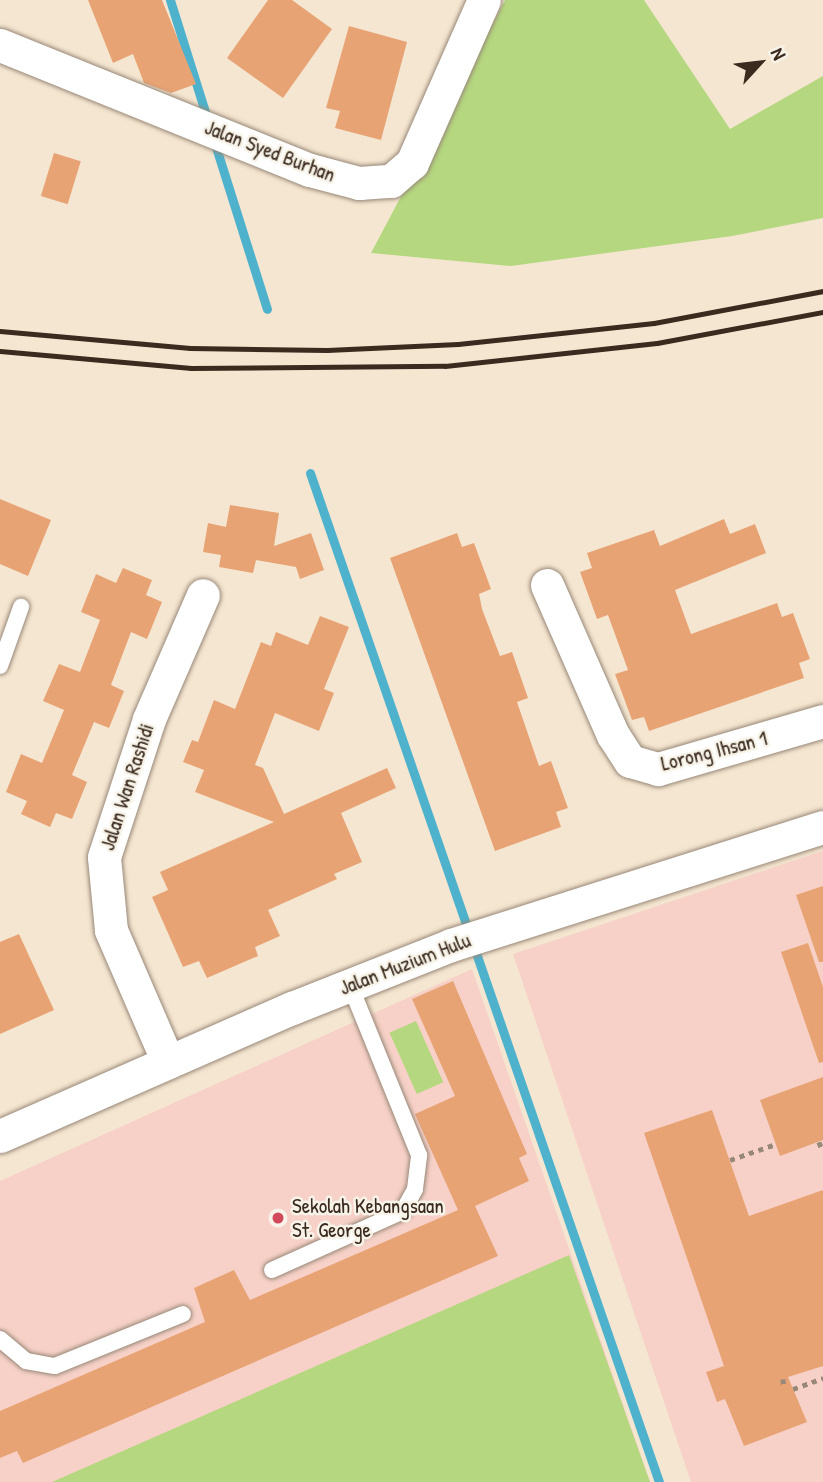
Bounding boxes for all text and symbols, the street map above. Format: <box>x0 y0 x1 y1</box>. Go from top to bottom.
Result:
north arrow <box>725 28 795 98</box>
text: N <box>765 43 793 64</box>
street label: Jalan Syed Burhan <box>201 115 339 187</box>
street label: Jalan Wan Rashidi <box>95 720 159 854</box>
street label: Lorong Ihsan 1 <box>658 726 770 776</box>
street label: Jalan Muzium Hulu <box>336 927 474 1001</box>
place label: Sekolah Kebangsaan St. George <box>292 1193 444 1243</box>
marker: Sekolah Kebangsaan St. George <box>270 1210 286 1226</box>

